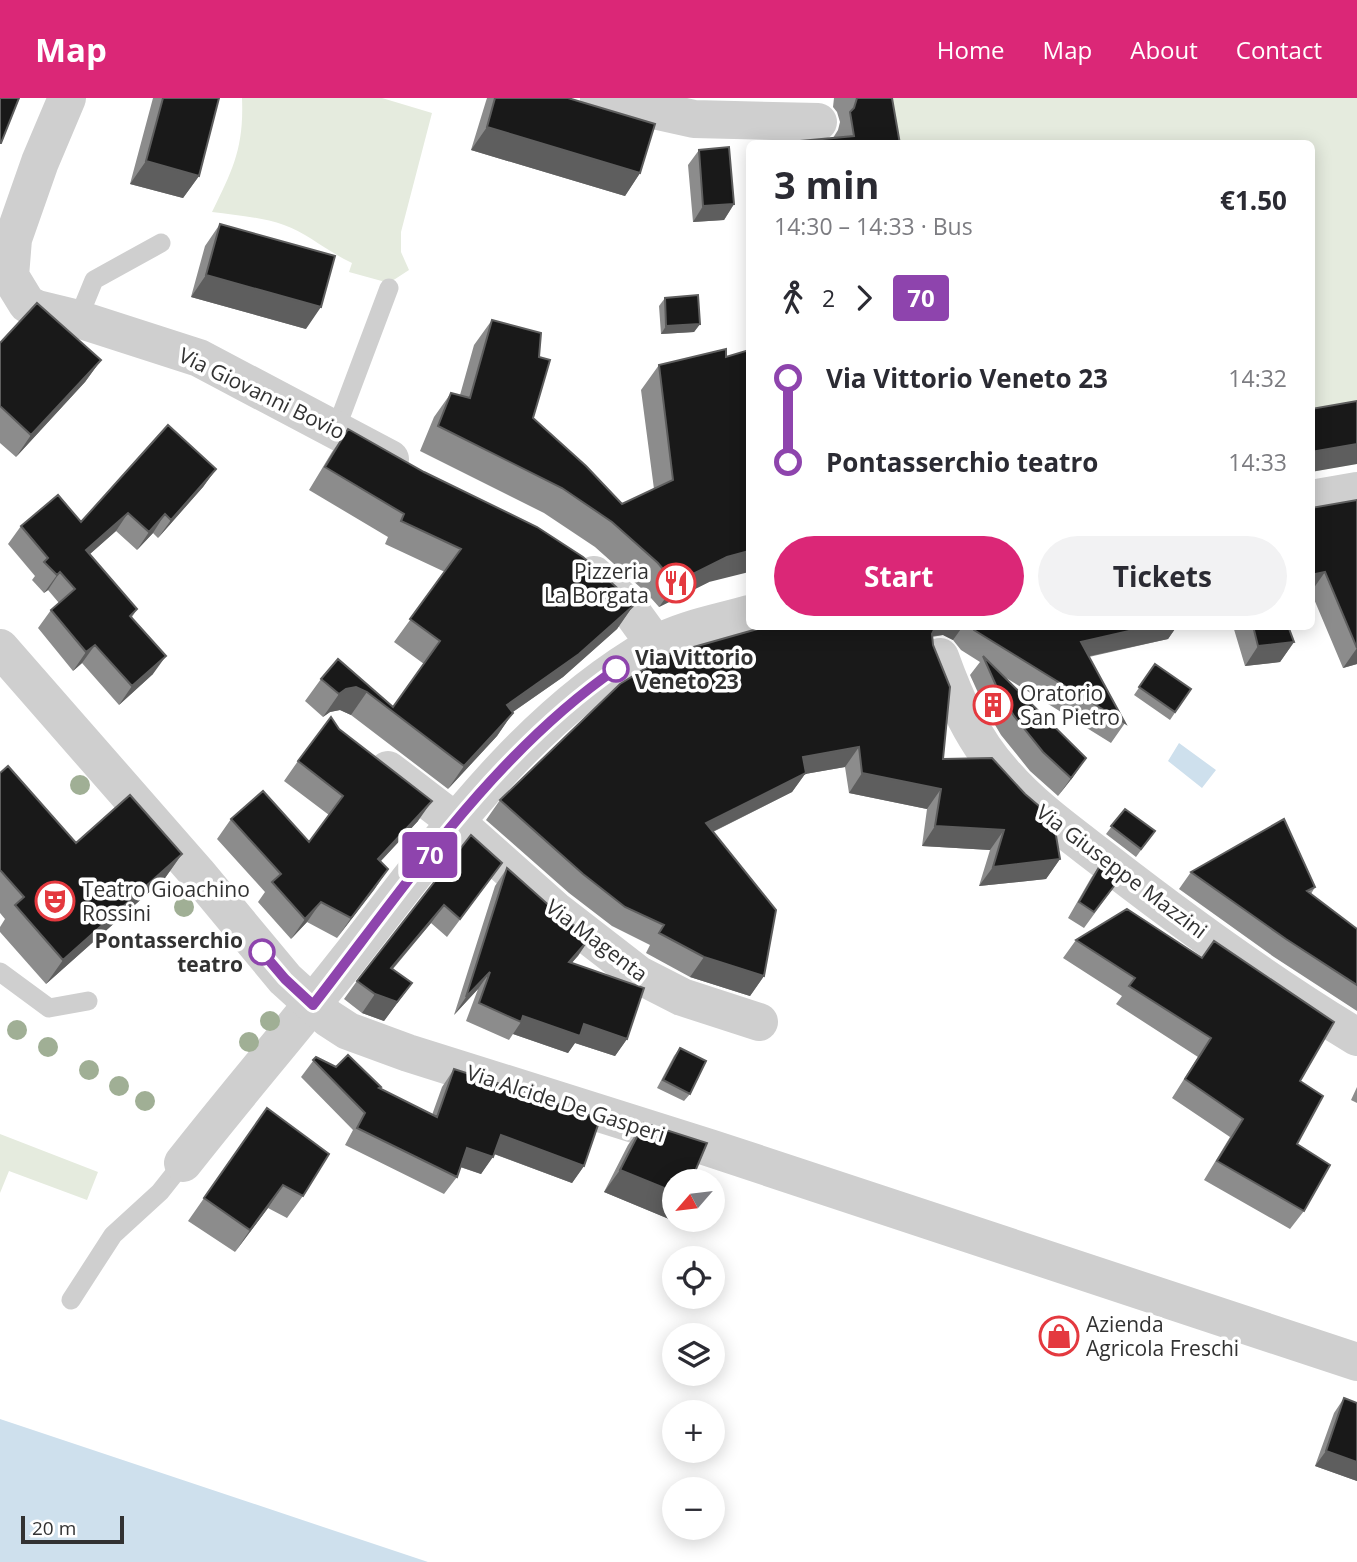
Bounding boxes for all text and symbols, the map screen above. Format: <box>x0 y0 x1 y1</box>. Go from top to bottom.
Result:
text: Map <box>35 27 107 72</box>
text: Home <box>937 33 1005 66</box>
text: Map <box>1043 33 1092 66</box>
text: About <box>1130 33 1198 66</box>
text: Contact <box>1236 33 1322 66</box>
text: 3 min <box>774 158 879 210</box>
text: €1.50 <box>1220 182 1287 218</box>
text: 14:30 – 14:33 · Bus <box>774 210 973 242</box>
icon: walk <box>774 279 812 317</box>
icon: forward <box>845 279 883 317</box>
text: 70 <box>907 281 935 314</box>
text: 2 <box>822 282 835 314</box>
street label: Via Giovanni Bovio <box>174 341 350 445</box>
text: Via Vittorio Veneto 23 <box>826 360 1108 396</box>
text: 14:32 <box>1228 362 1287 394</box>
text: Pontasserchio teatro <box>826 444 1098 480</box>
text: 14:33 <box>1228 446 1287 478</box>
button: Start <box>774 536 1024 616</box>
button: Tickets <box>1038 536 1287 616</box>
place label: Pizzeria La Borgata <box>544 557 649 609</box>
restaurant icon: Pizzeria La Borgata <box>655 562 697 604</box>
place label: Via Vittorio Veneto 23 <box>635 643 753 695</box>
marker: Via Vittorio Veneto 23 <box>603 656 629 682</box>
place label: Oratorio San Pietro <box>1020 679 1120 731</box>
building icon: Oratorio San Pietro <box>972 684 1014 726</box>
street label: Via Giuseppe Mazzini <box>1031 798 1213 944</box>
line badge: 70 <box>398 832 462 878</box>
text: 70 <box>416 838 444 871</box>
place label: Teatro Gioachino Rossini <box>82 875 250 927</box>
theatre icon: Teatro Gioachino Rossini <box>34 880 76 922</box>
street label: Via Magenta <box>540 892 654 988</box>
place label: Pontasserchio teatro <box>94 926 243 978</box>
marker: Pontasserchio teatro <box>249 939 275 965</box>
street label: Via Alcide De Gasperi <box>463 1058 669 1148</box>
north arrow <box>662 1169 724 1232</box>
map controls <box>662 1169 725 1540</box>
button: locate <box>662 1246 725 1309</box>
place label: Azienda Agricola Freschi <box>1086 1310 1239 1362</box>
shop icon: Azienda Agricola Freschi <box>1038 1315 1080 1357</box>
button: layers <box>662 1323 725 1386</box>
button: + <box>662 1400 725 1463</box>
button: − <box>662 1477 725 1540</box>
scale bar <box>21 1513 124 1545</box>
text: 20 m <box>32 1515 76 1541</box>

